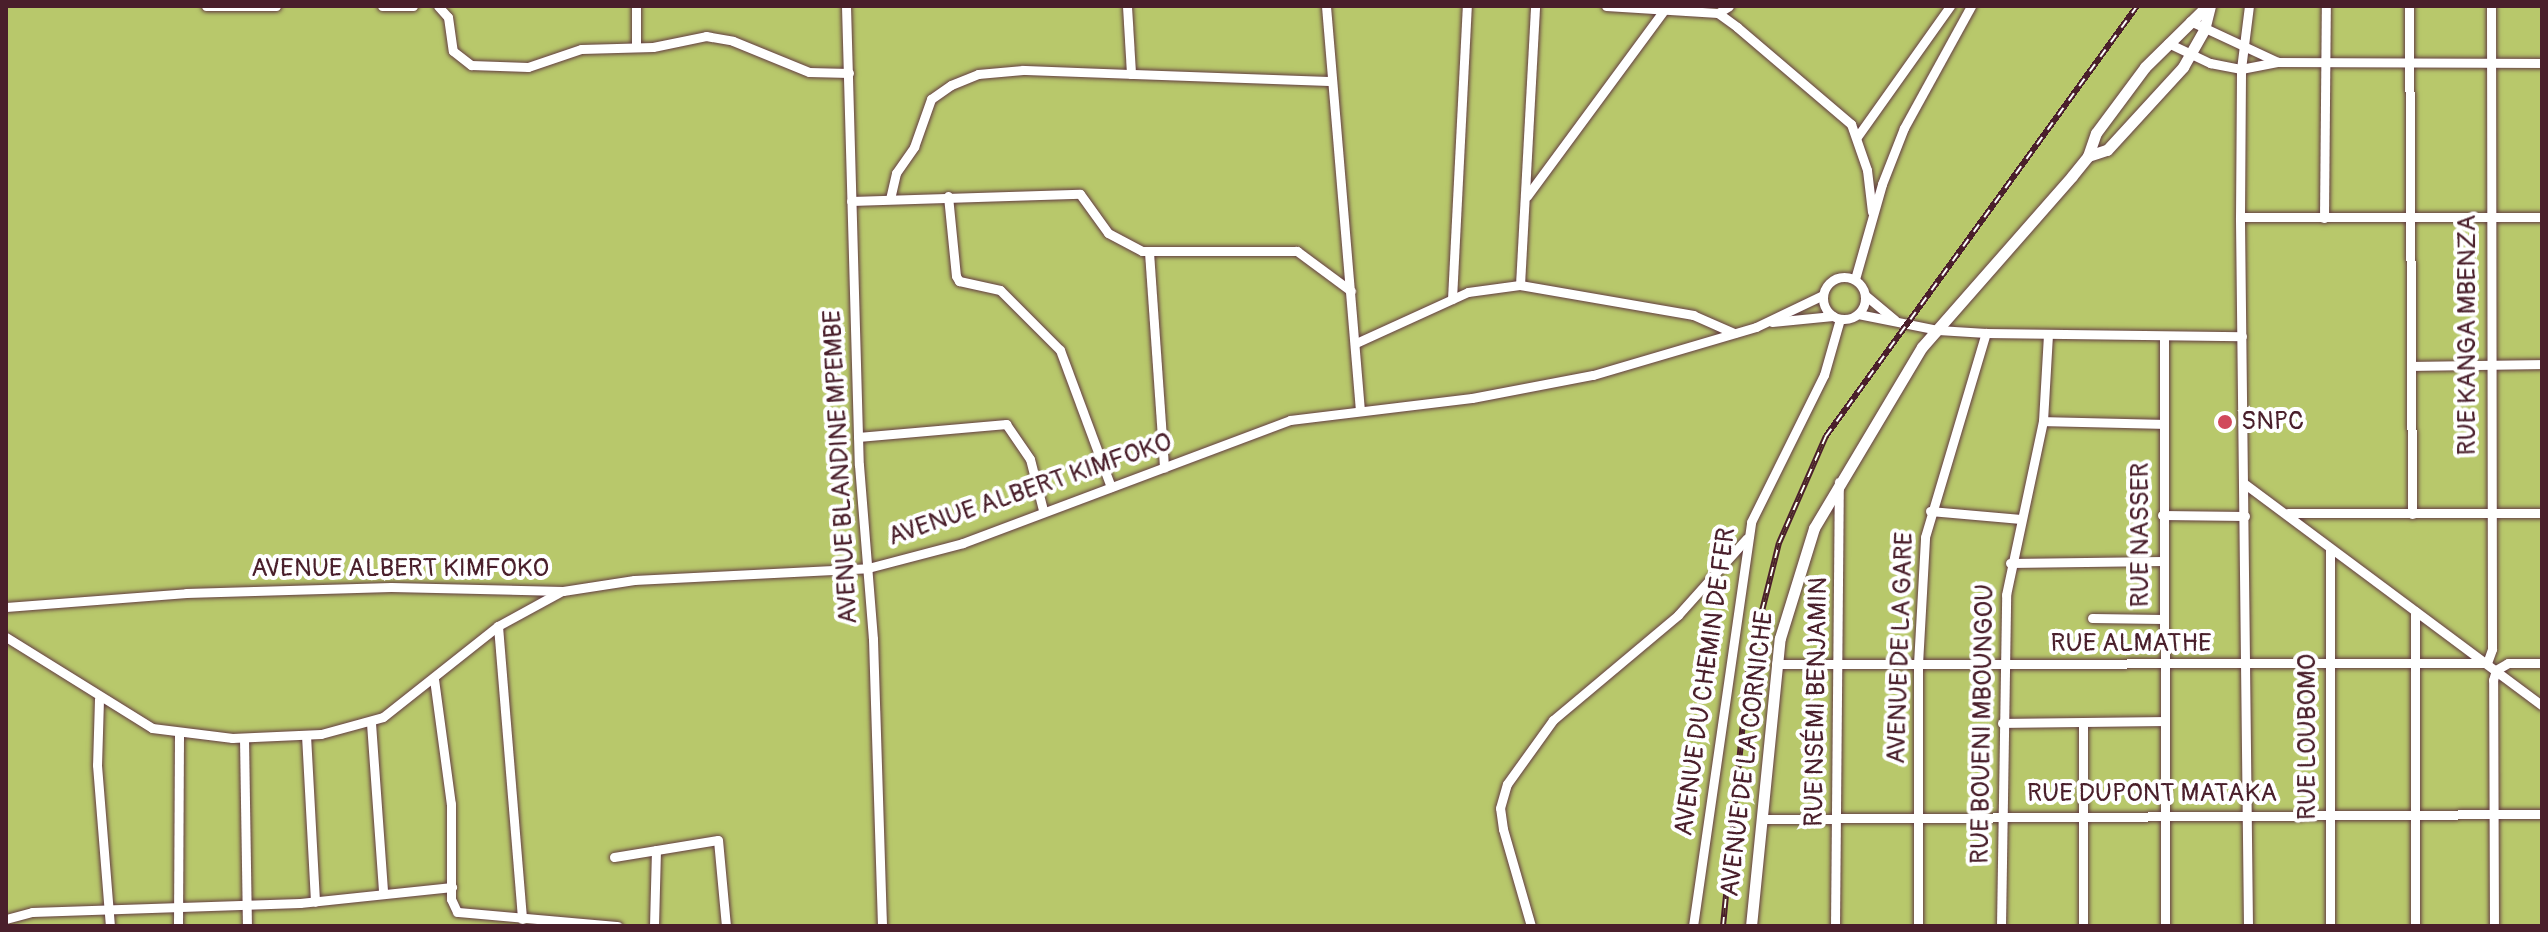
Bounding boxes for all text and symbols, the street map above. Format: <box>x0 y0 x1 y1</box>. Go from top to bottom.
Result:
street label: RUE KANGA MBENZA <box>2452 215 2484 455</box>
street label: AVENUE BLANDINE MPEMBE <box>817 309 865 625</box>
place label: SNPC <box>2241 406 2304 438</box>
marker: SNPC <box>2216 413 2234 431</box>
street label: AVENUE ALBERT KIMFOKO <box>884 427 1176 553</box>
street label: RUE NASSER <box>2125 463 2157 607</box>
street label: AVENUE DU CHEMIN DE FER <box>1669 526 1743 838</box>
street label: AVENUE DE LA GARE <box>1881 531 1921 765</box>
street label: AVENUE ALBERT KIMFOKO <box>251 553 549 585</box>
street label: RUE NSÉMI BENJAMIN <box>1799 577 1835 827</box>
street label: RUE BOUENI MBOUNGOU <box>1965 584 2001 864</box>
street label: AVENUE DE LA CORNICHE <box>1715 610 1781 898</box>
street label: RUE ALMATHE <box>2051 628 2211 660</box>
street label: RUE LOUBOMO <box>2292 654 2324 820</box>
street label: RUE DUPONT MATAKA <box>2027 778 2277 810</box>

